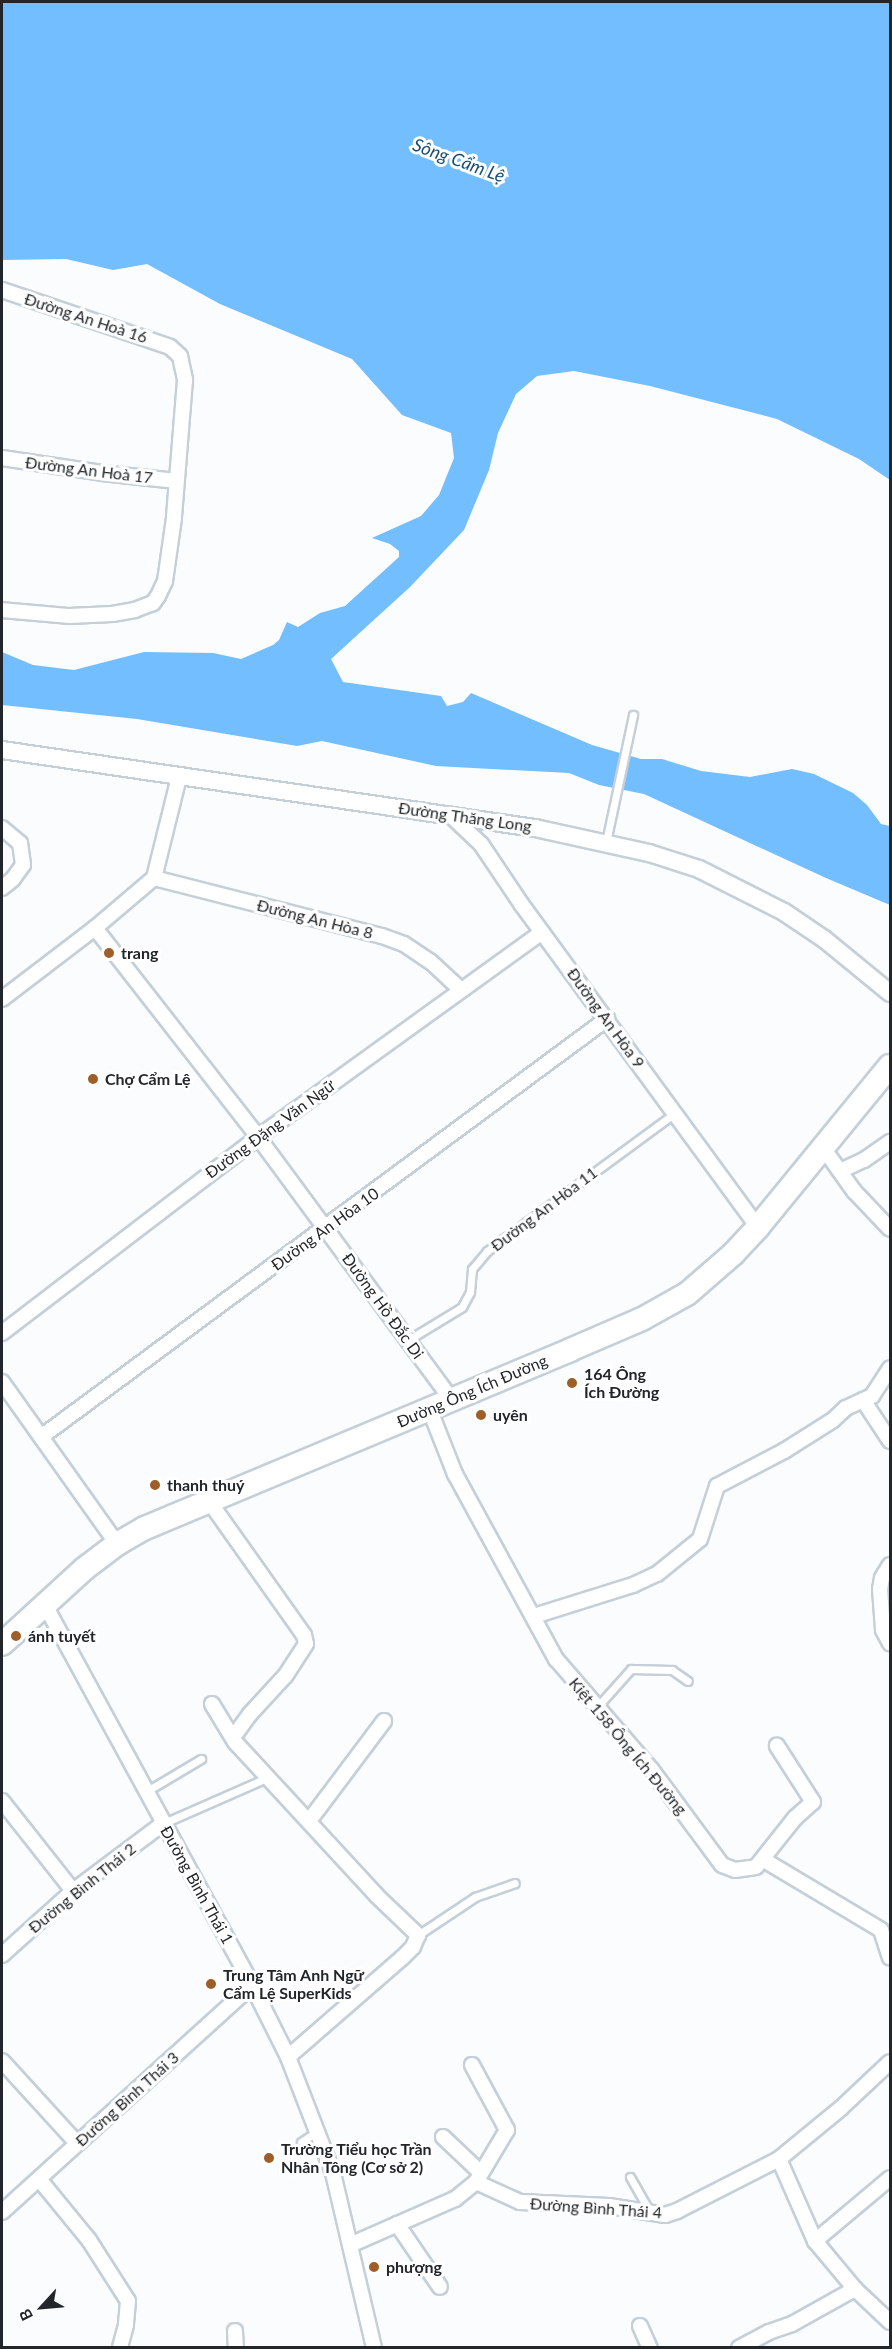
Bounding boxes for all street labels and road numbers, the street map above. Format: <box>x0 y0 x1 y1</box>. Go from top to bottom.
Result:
street label: Đường An Hoà 16 <box>22 289 150 347</box>
street label: Đường An Hoà 17 <box>24 453 154 487</box>
street label: Đường Thăng Long <box>397 798 533 836</box>
street label: Đường An Hòa 8 <box>255 895 375 943</box>
street label: Đường An Hòa 9 <box>563 964 649 1072</box>
street label: Đường Đặng Văn Ngữ <box>201 1075 339 1183</box>
street label: Đường An Hòa 11 <box>487 1163 601 1255</box>
street label: Đường An Hòa 10 <box>267 1183 383 1275</box>
street label: Đường Hồ Đắc Di <box>338 1249 428 1363</box>
street label: Đường Ông Ích Đường <box>394 1351 550 1431</box>
street label: Kiệt 158 Ông Ích Đường <box>565 1674 691 1818</box>
street label: Đường Bình Thái 1 <box>156 1822 238 1948</box>
street label: Đường Bình Thái 2 <box>24 1839 140 1937</box>
street label: Đường Bình Thái 3 <box>71 2047 183 2151</box>
street label: Đường Bình Thái 4 <box>529 2194 663 2222</box>

